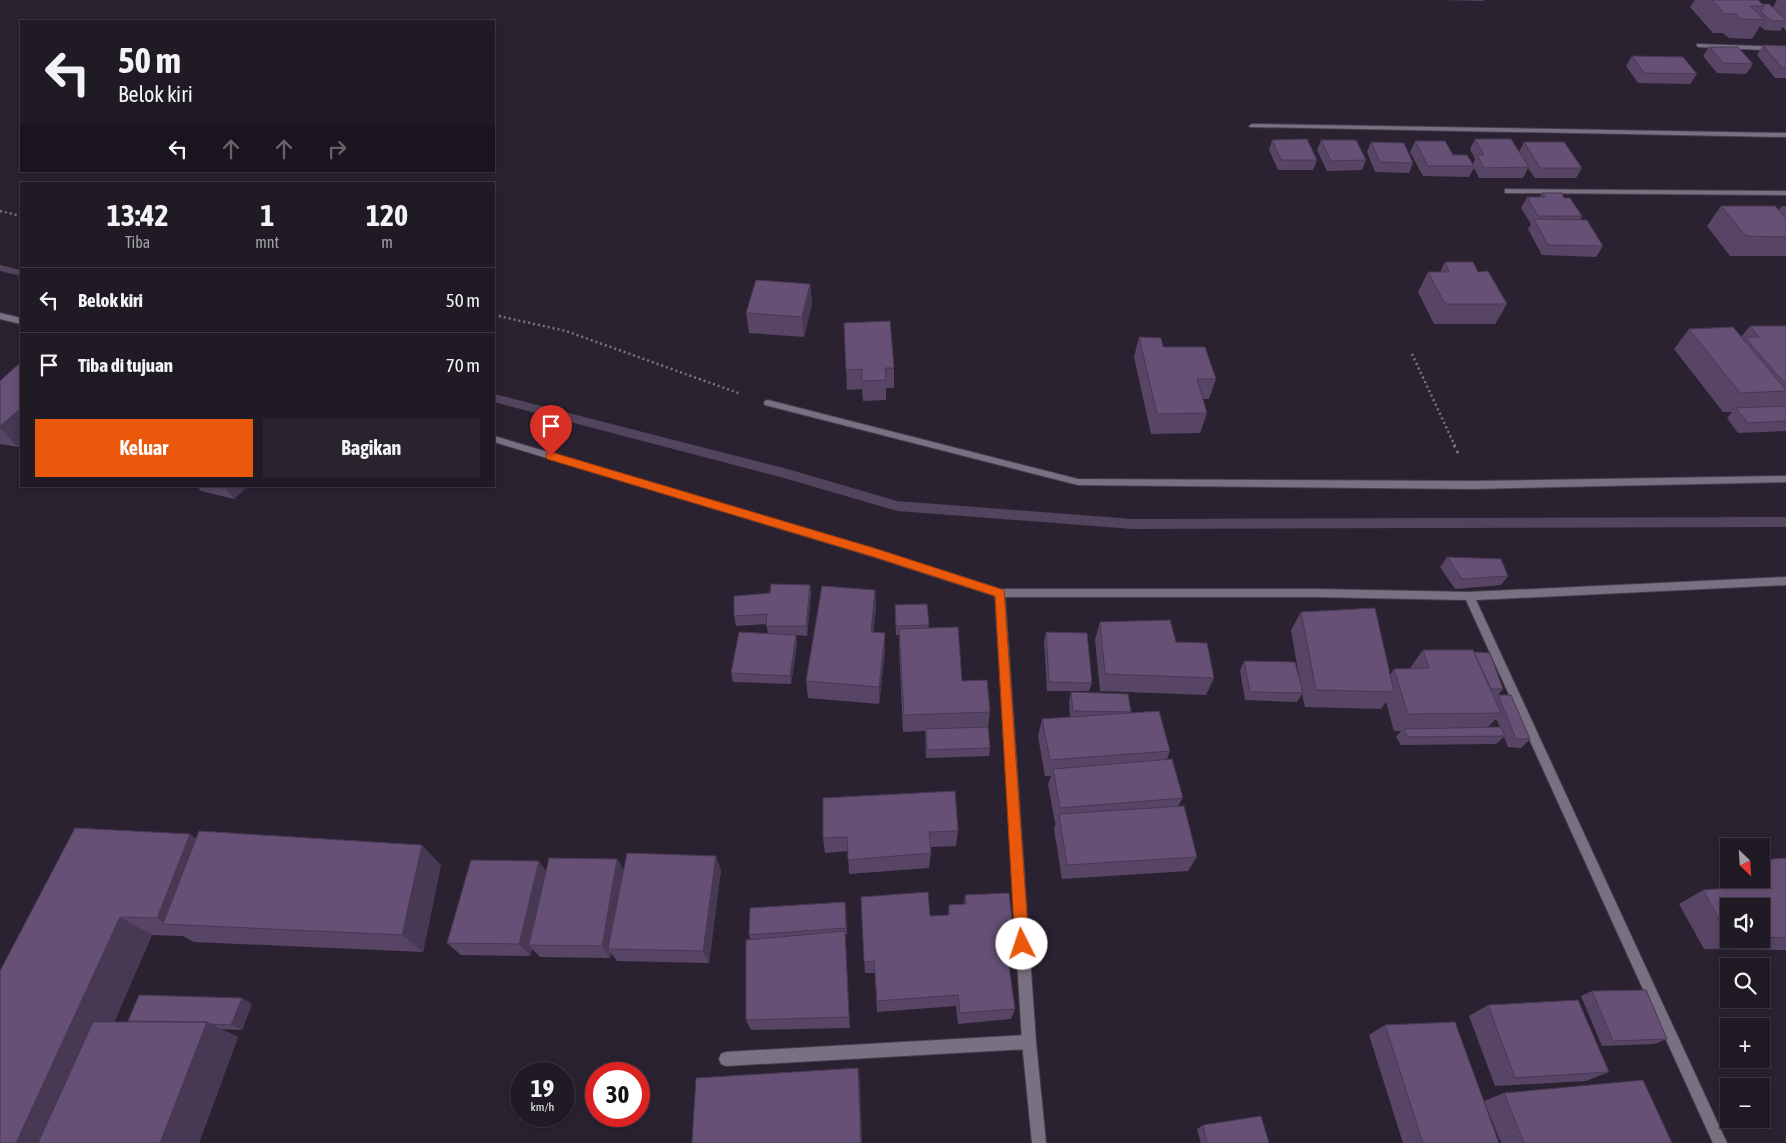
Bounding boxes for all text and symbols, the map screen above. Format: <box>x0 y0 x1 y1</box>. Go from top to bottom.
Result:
icon: left <box>35 40 100 105</box>
text: 50 m <box>118 40 181 80</box>
text: Belok kiri <box>118 81 193 107</box>
icon: left <box>164 135 192 163</box>
icon: ahead <box>217 135 245 163</box>
icon: ahead <box>270 135 298 163</box>
icon: right <box>323 135 351 163</box>
text: 13:42 <box>107 198 169 232</box>
text: 1 <box>260 198 274 232</box>
text: 120 <box>366 198 408 232</box>
text: Tiba <box>125 233 150 251</box>
text: mnt <box>255 233 279 251</box>
text: m <box>381 233 393 251</box>
icon: left <box>35 286 63 314</box>
text: Belok kiri <box>78 289 143 311</box>
text: 50 m <box>446 289 480 311</box>
icon: arrive <box>35 351 63 379</box>
text: Tiba di tujuan <box>78 354 173 376</box>
text: 70 m <box>446 354 480 376</box>
pin <box>530 405 572 456</box>
icon: arrive <box>537 412 565 440</box>
button: Keluar <box>35 419 253 477</box>
button: Bagikan <box>263 419 480 477</box>
north arrow <box>1720 838 1770 888</box>
map controls <box>1720 838 1770 1128</box>
button: sound <box>1720 898 1770 948</box>
position arrow <box>995 917 1047 969</box>
button: search <box>1720 958 1770 1008</box>
button: + <box>1720 1018 1770 1068</box>
speed limit sign: 30 <box>585 1062 650 1127</box>
text: 19 <box>531 1074 554 1102</box>
button: − <box>1720 1078 1770 1128</box>
text: km/h <box>531 1100 554 1114</box>

